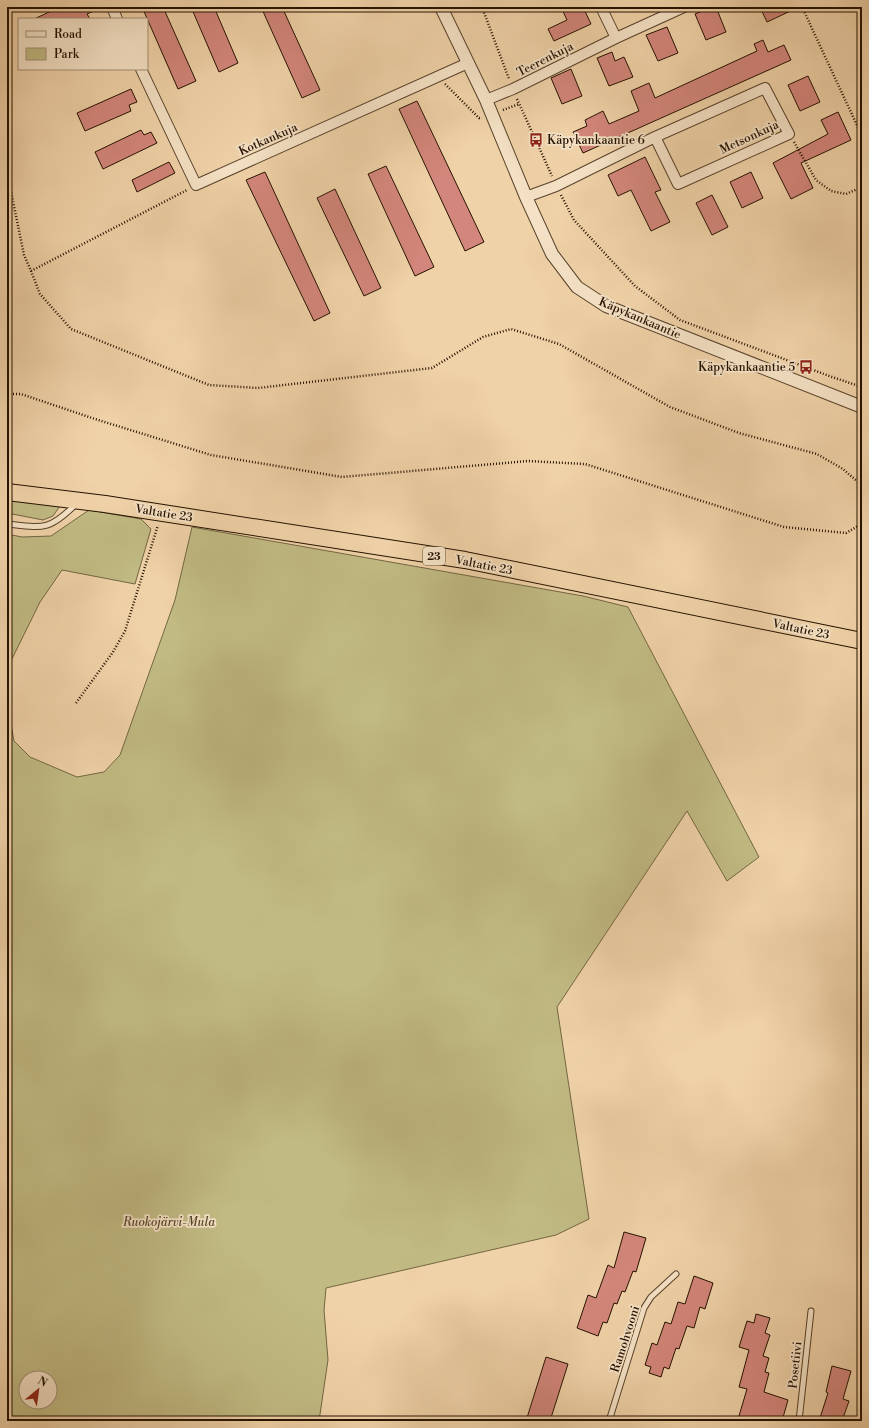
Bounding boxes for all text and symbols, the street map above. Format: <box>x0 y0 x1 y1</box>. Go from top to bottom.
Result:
legend <box>18 18 148 70</box>
text: Road <box>54 27 82 42</box>
street label: Teerenkuja <box>515 38 577 80</box>
text: Park <box>54 47 80 62</box>
street label: Metsonkuja <box>717 117 782 158</box>
street label: Kotkankuja <box>236 119 301 159</box>
bus stop icon: Käpykankaantie 6 <box>528 132 544 148</box>
place label: Käpykankaantie 6 <box>547 133 645 148</box>
street label: Käpykankaantie <box>596 294 683 343</box>
bus stop icon: Käpykankaantie 5 <box>798 359 814 375</box>
place label: Käpykankaantie 5 <box>698 360 795 375</box>
street label: Valtatie 23 <box>133 501 194 525</box>
road number: 23 <box>423 547 445 565</box>
street label: Valtatie 23 <box>453 552 514 578</box>
street label: Valtatie 23 <box>770 616 831 643</box>
park label: Ruokojärvi-Mula <box>122 1215 215 1230</box>
street label: Ramohvooni <box>608 1304 643 1374</box>
street label: Posetiivi <box>786 1341 805 1389</box>
north arrow <box>18 1370 58 1410</box>
text: N <box>35 1374 50 1391</box>

